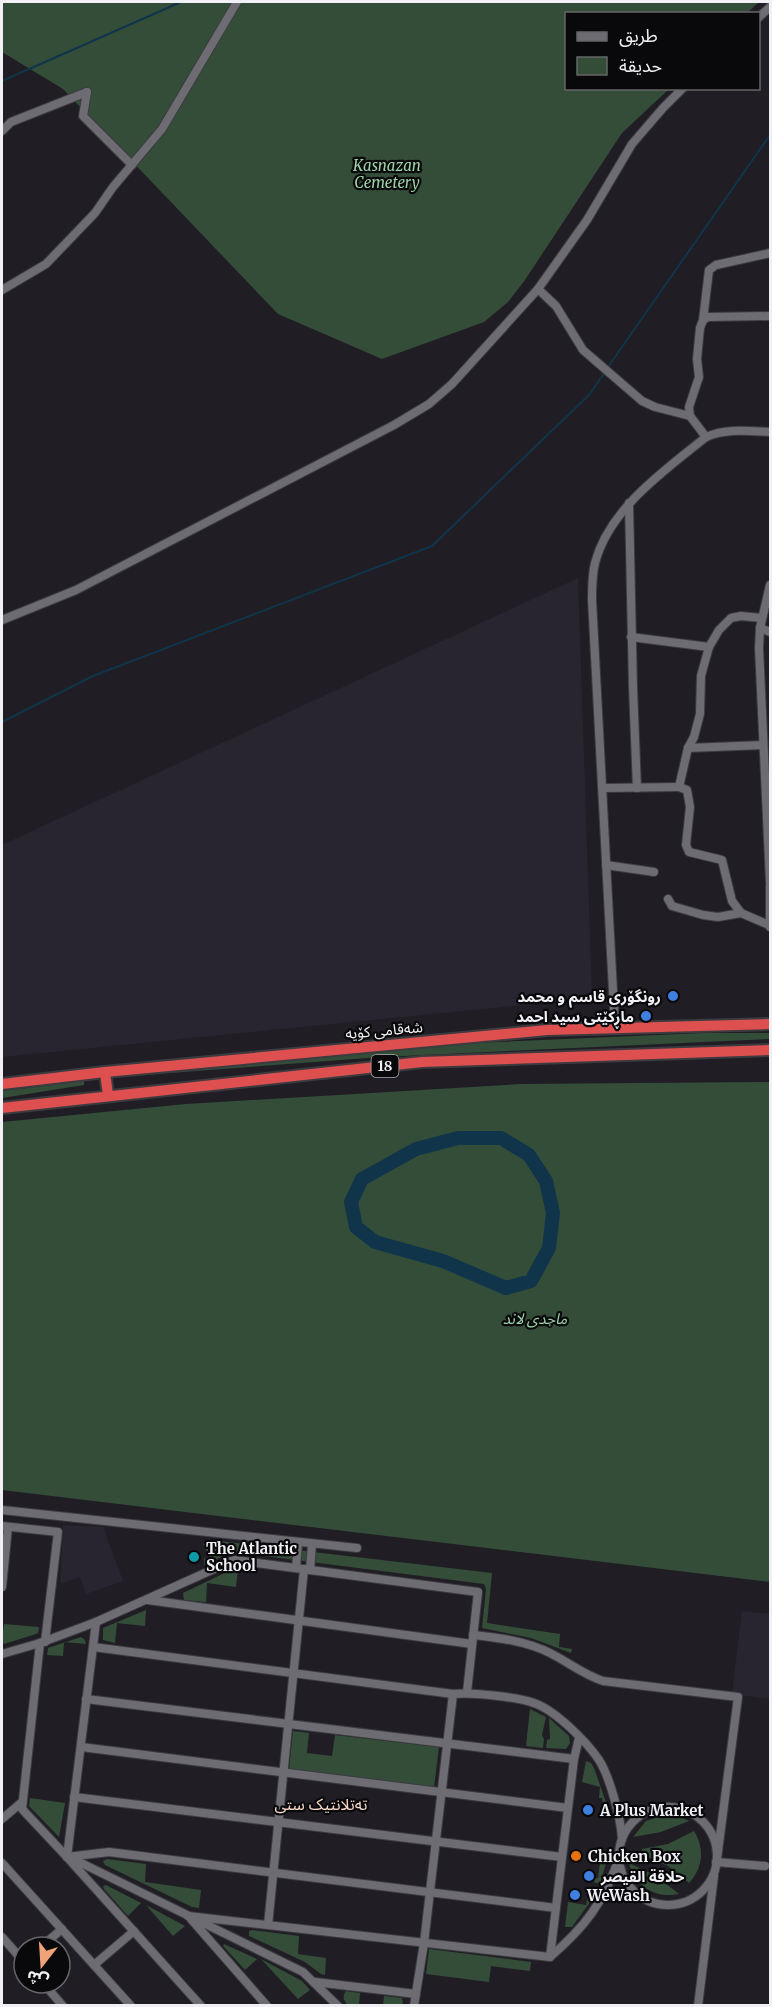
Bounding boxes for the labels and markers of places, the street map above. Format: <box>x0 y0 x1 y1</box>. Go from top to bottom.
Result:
place label: رونگۆری قاسم و محمد <box>518 987 661 1008</box>
marker: رونگۆری قاسم و محمد <box>666 989 680 1003</box>
place label: ماڕکێتی سید احمد <box>516 1007 634 1029</box>
marker: ماڕکێتی سید احمد <box>639 1009 653 1023</box>
place label: The Atlantic School <box>206 1539 297 1575</box>
marker: The Atlantic School <box>187 1550 201 1564</box>
place label: A Plus Market <box>599 1801 703 1820</box>
marker: A Plus Market <box>581 1803 595 1817</box>
place label: Chicken Box <box>588 1847 681 1866</box>
marker: Chicken Box <box>569 1849 583 1863</box>
place label: حلاقة القيصر <box>600 1867 685 1886</box>
marker: حلاقة القيصر <box>582 1869 596 1883</box>
place label: WeWash <box>586 1886 650 1905</box>
marker: WeWash <box>568 1888 582 1902</box>

